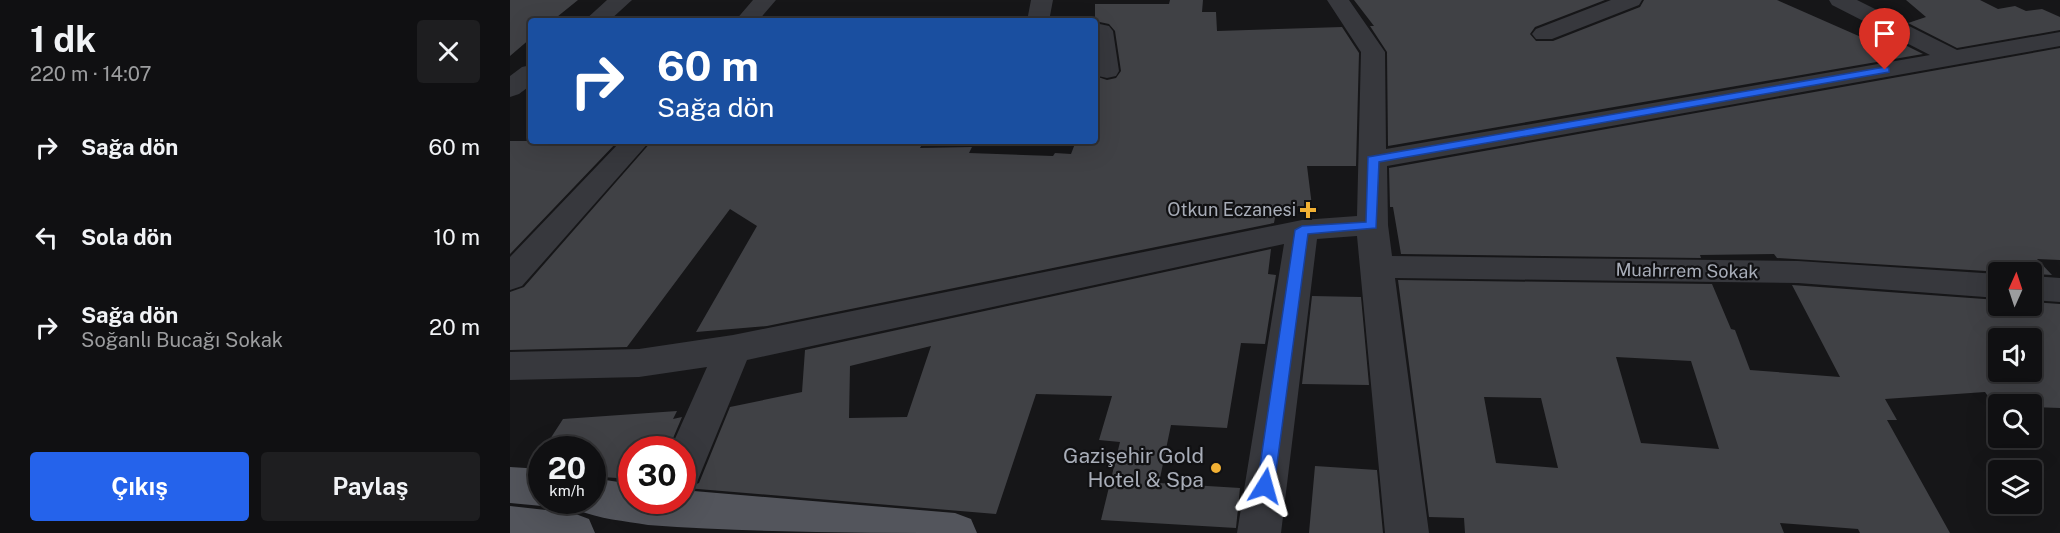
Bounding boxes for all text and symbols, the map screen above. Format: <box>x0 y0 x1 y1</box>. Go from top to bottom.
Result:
pin <box>1859 8 1910 70</box>
icon: arrive <box>1868 17 1901 50</box>
text: 1 dk <box>30 18 96 60</box>
button: close <box>417 20 480 83</box>
text: 60 m <box>657 41 759 90</box>
icon: right <box>558 42 636 120</box>
text: 220 m · 14:07 <box>30 62 152 86</box>
text: Sağa dön <box>657 91 774 123</box>
icon: right <box>30 131 63 164</box>
text: Sağa dön <box>81 134 178 160</box>
text: 60 m <box>429 134 480 160</box>
place label: Otkun Eczanesi <box>1167 199 1296 220</box>
marker: Otkun Eczanesi <box>1301 203 1315 217</box>
icon: left <box>30 221 63 254</box>
text: Sola dön <box>81 224 172 250</box>
text: 10 m <box>433 224 480 250</box>
street label: Muahrrem Sokak <box>1615 259 1759 282</box>
north arrow <box>1988 262 2042 316</box>
map controls <box>1988 262 2042 514</box>
text: Sağa dön <box>81 302 178 328</box>
icon: right <box>30 311 63 344</box>
text: 20 m <box>429 314 480 340</box>
text: Soğanlı Bucağı Sokak <box>81 328 283 352</box>
button: sound <box>1988 328 2042 382</box>
button: search <box>1988 394 2042 448</box>
speed limit sign: 30 <box>618 436 696 514</box>
place label: Gazişehir Gold Hotel & Spa <box>1063 443 1204 492</box>
text: 20 <box>548 450 586 486</box>
button: Çıkış <box>30 452 249 521</box>
button: Paylaş <box>261 452 480 521</box>
position arrow <box>1233 454 1297 518</box>
button: layers <box>1988 460 2042 514</box>
marker: Gazişehir Gold Hotel & Spa <box>1209 461 1223 475</box>
text: km/h <box>549 482 585 499</box>

